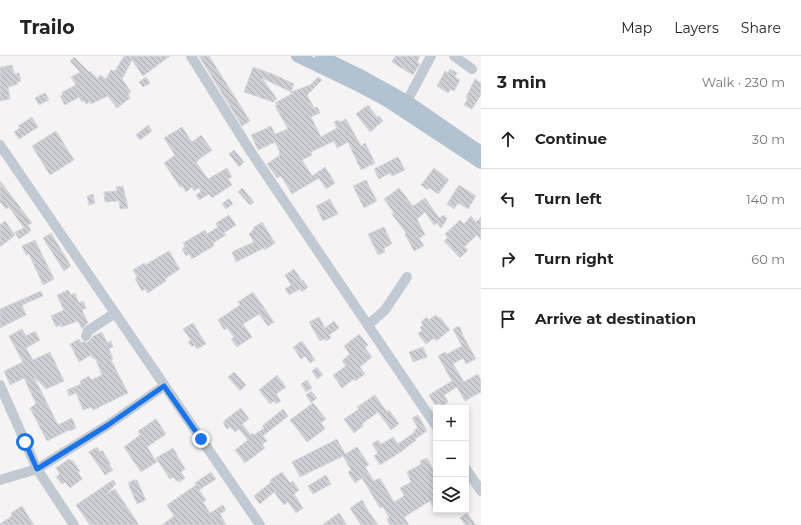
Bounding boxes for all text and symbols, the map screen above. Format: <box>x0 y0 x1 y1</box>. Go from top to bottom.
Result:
text: Trailo <box>20 16 75 39</box>
text: Map <box>621 19 652 37</box>
text: Layers <box>674 19 719 37</box>
text: Share <box>741 19 781 37</box>
text: 3 min <box>497 72 547 92</box>
text: Walk · 230 m <box>702 74 785 90</box>
icon: ahead <box>497 128 519 150</box>
text: Continue <box>535 129 607 148</box>
text: 30 m <box>752 131 785 147</box>
icon: left <box>497 188 519 210</box>
text: Turn left <box>535 189 602 208</box>
text: 140 m <box>746 191 785 207</box>
icon: right <box>497 248 519 270</box>
text: Turn right <box>535 249 614 268</box>
text: 60 m <box>751 251 785 267</box>
icon: arrive <box>497 308 519 330</box>
text: Arrive at destination <box>535 309 696 328</box>
map controls <box>433 405 469 513</box>
button: + <box>433 405 469 441</box>
route end <box>192 430 210 448</box>
route start <box>16 433 34 451</box>
button: − <box>433 441 469 477</box>
button: layers <box>433 477 469 513</box>

